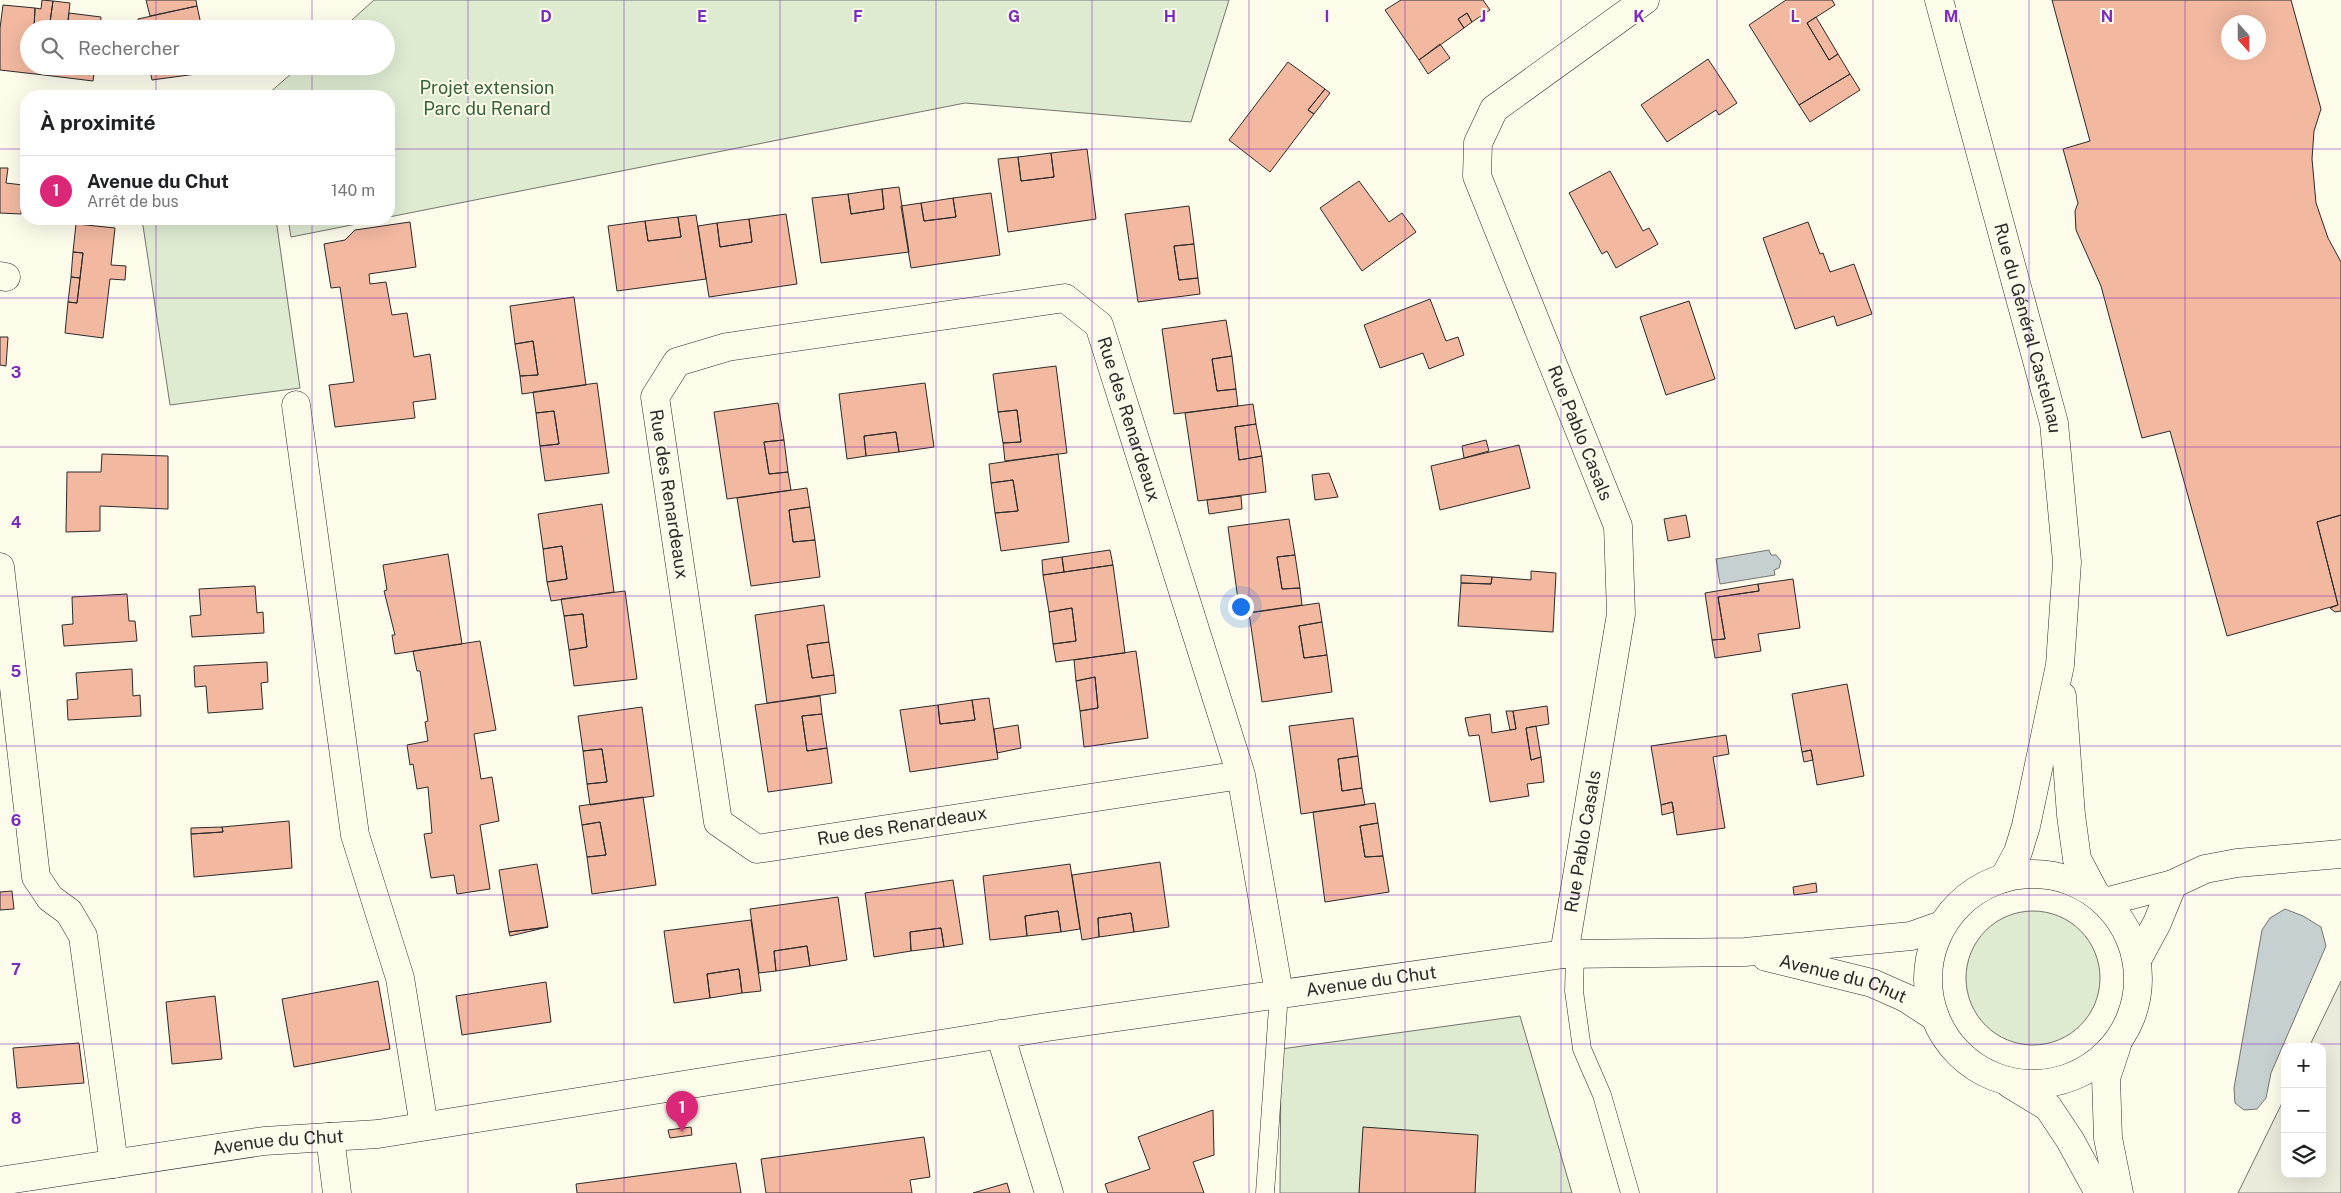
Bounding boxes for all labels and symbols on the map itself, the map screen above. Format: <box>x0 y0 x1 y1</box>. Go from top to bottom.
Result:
text: D <box>540 7 552 26</box>
text: E <box>697 7 707 26</box>
text: F <box>853 7 863 26</box>
text: G <box>1008 7 1020 26</box>
text: H <box>1164 7 1176 26</box>
text: I <box>1325 7 1329 26</box>
text: J <box>1480 7 1486 26</box>
text: K <box>1633 7 1645 26</box>
text: L <box>1790 7 1800 26</box>
text: M <box>1944 7 1958 26</box>
text: N <box>2101 7 2113 26</box>
north arrow <box>2221 15 2266 60</box>
park label: Projet extension Parc du Renard <box>420 77 554 119</box>
street label: Rue du Général Castelnau <box>1990 220 2066 434</box>
street label: Rue des Renardeaux <box>1093 334 1165 504</box>
street label: Rue Pablo Casals <box>1544 362 1617 503</box>
text: 3 <box>11 363 21 382</box>
street label: Rue des Renardeaux <box>646 408 693 580</box>
text: 4 <box>11 513 22 532</box>
your location <box>1228 594 1254 620</box>
text: 5 <box>11 662 22 681</box>
street label: Rue Pablo Casals <box>1560 769 1605 914</box>
street label: Rue des Renardeaux <box>816 802 988 849</box>
text: 6 <box>11 811 21 830</box>
street label: Avenue du Chut <box>1777 950 1910 1007</box>
text: 7 <box>11 960 21 979</box>
street label: Avenue du Chut <box>1304 961 1438 1000</box>
pin: 1 <box>666 1091 698 1132</box>
text: 8 <box>11 1109 22 1128</box>
street label: Avenue du Chut <box>211 1125 344 1159</box>

